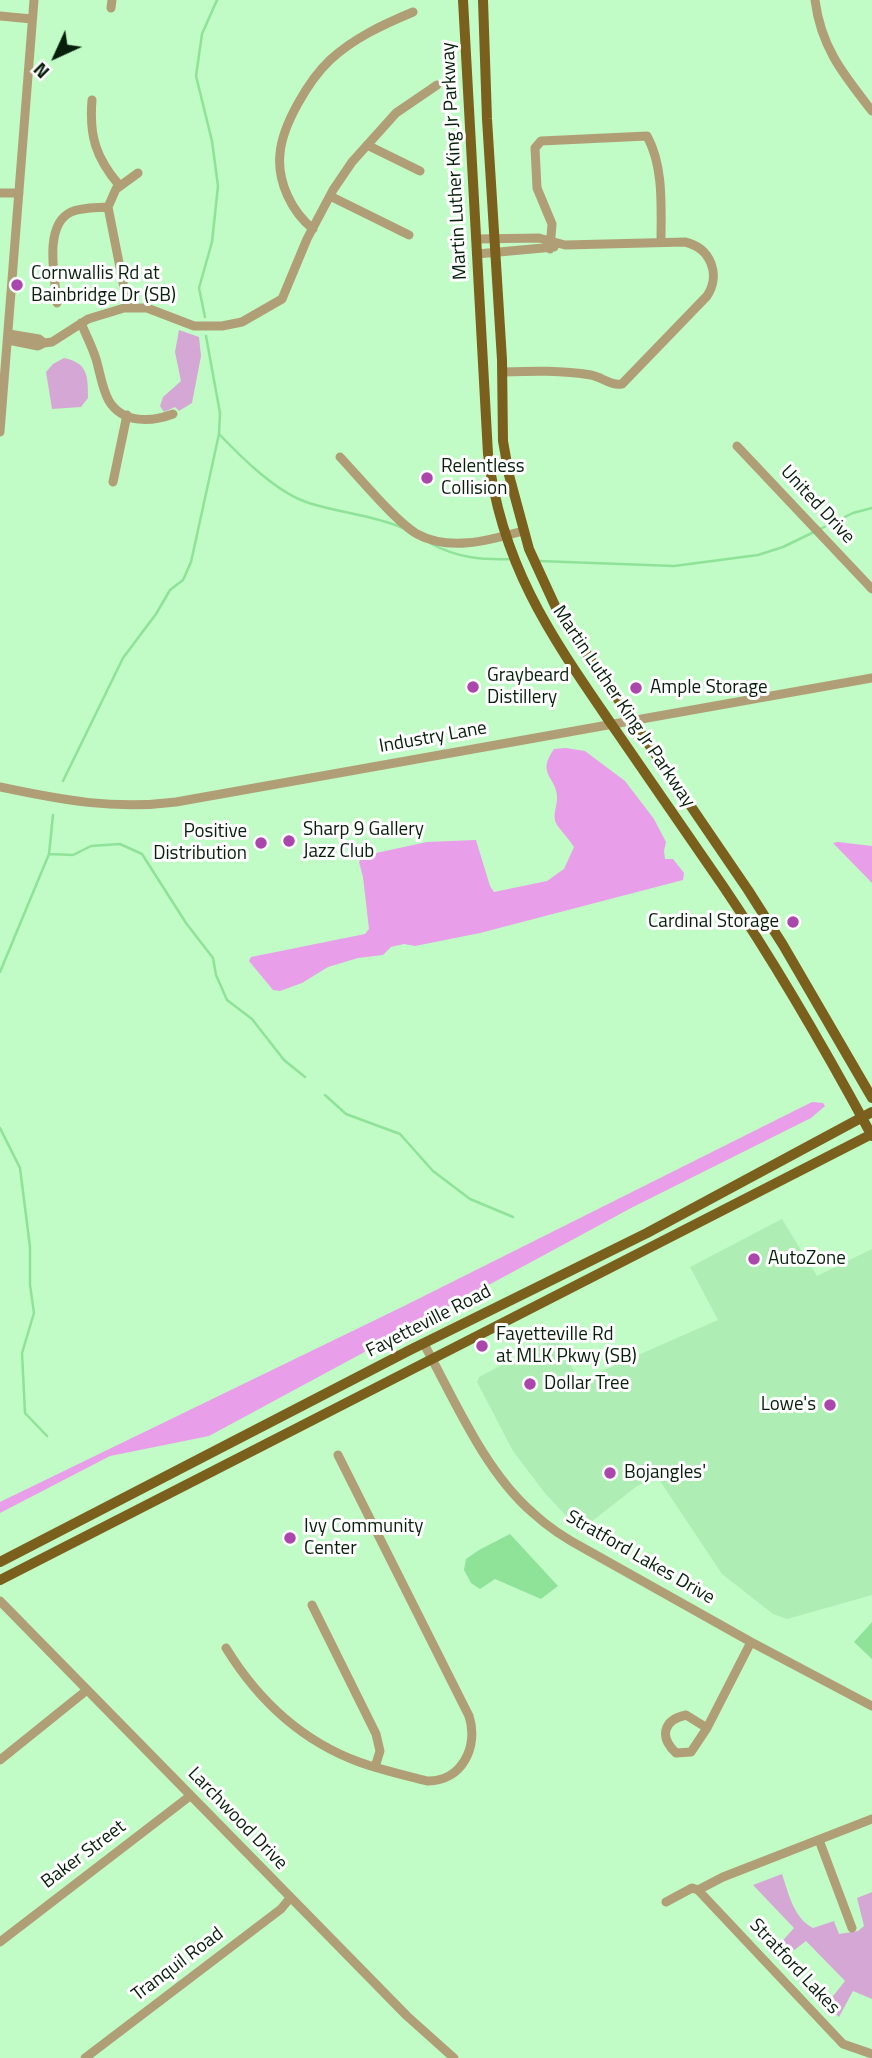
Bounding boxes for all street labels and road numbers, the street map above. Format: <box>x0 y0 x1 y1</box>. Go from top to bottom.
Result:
street label: Martin Luther King Jr Parkway <box>437 41 473 281</box>
street label: United Drive <box>775 461 859 549</box>
street label: Martin Luther King Jr Parkway <box>547 602 699 812</box>
street label: Industry Lane <box>377 717 489 759</box>
street label: Fayetteville Road <box>363 1281 495 1363</box>
street label: Stratford Lakes Drive <box>562 1506 718 1610</box>
street label: Larchwood Drive <box>182 1763 292 1875</box>
street label: Baker Street <box>37 1816 131 1894</box>
street label: Stratford Lakes <box>744 1915 844 2019</box>
street label: Tranquil Road <box>128 1923 228 2007</box>

